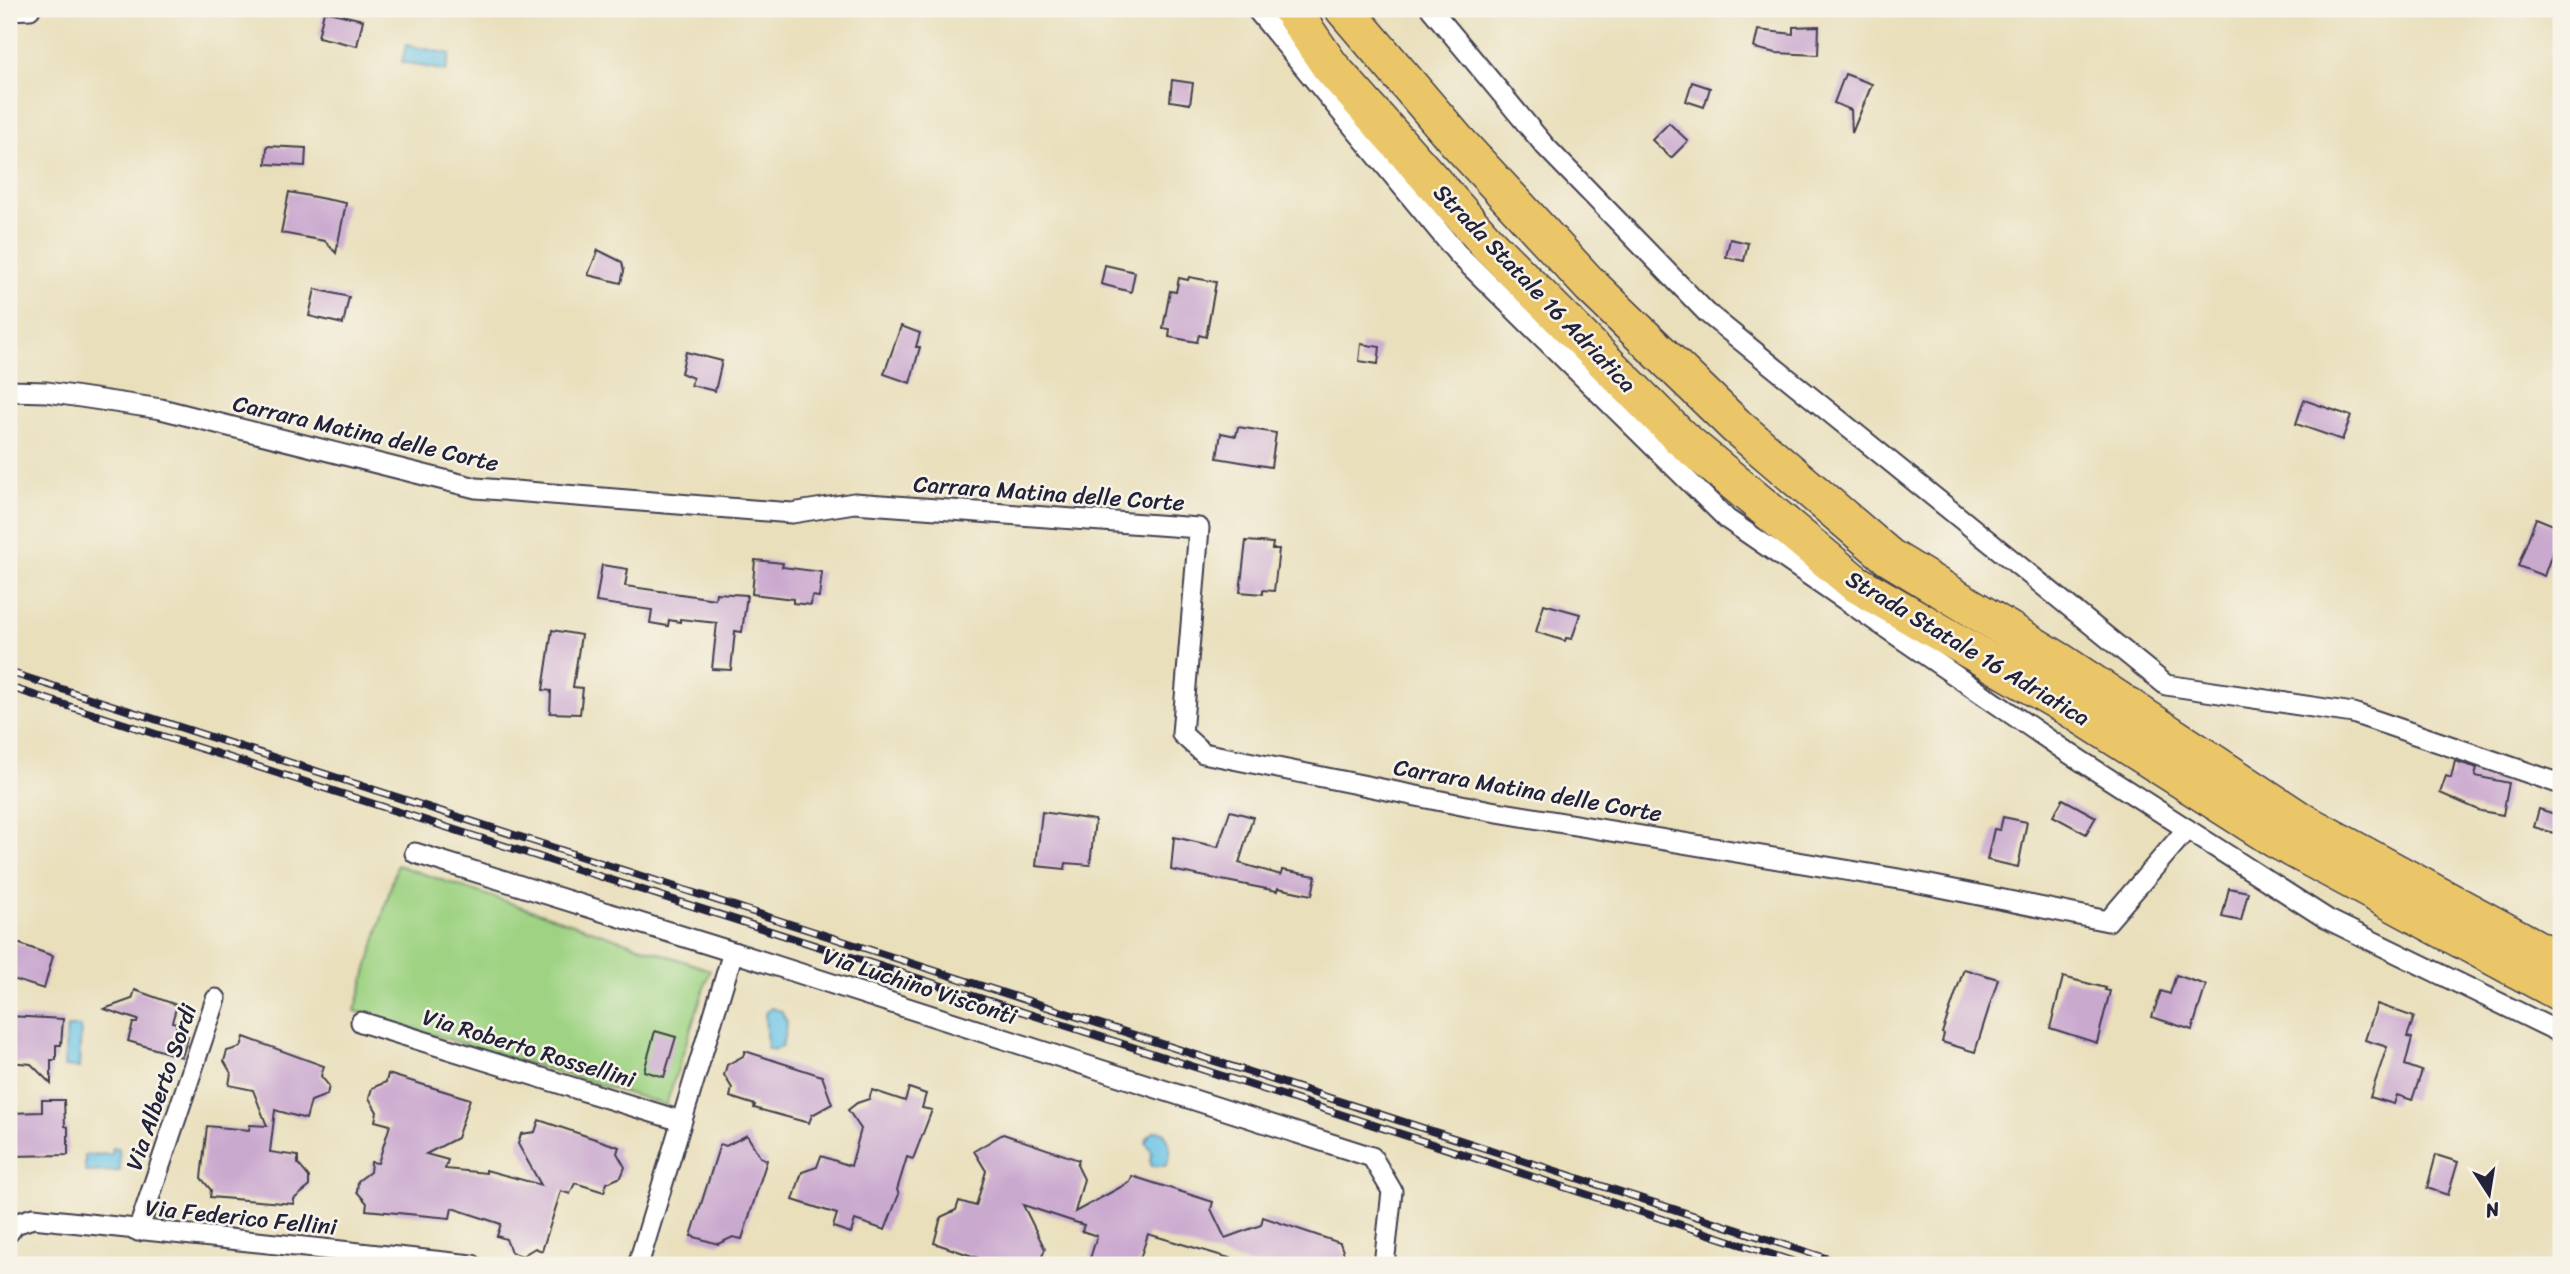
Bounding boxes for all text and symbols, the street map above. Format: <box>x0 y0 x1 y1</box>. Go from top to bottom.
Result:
street label: Strada Statale 16 Adriatica <box>1423 174 1646 403</box>
street label: Carrara Matina delle Corte <box>229 383 503 484</box>
street label: Carrara Matina delle Corte <box>912 464 1186 523</box>
street label: Strada Statale 16 Adriatica <box>1838 559 2098 738</box>
street label: Carrara Matina delle Corte <box>1391 747 1665 834</box>
street label: Via Luchino Visconti <box>818 936 1023 1037</box>
street label: Via Roberto Rossellini <box>418 997 641 1100</box>
street label: Via Alberto Sordi <box>114 998 209 1176</box>
north arrow <box>2454 1158 2524 1228</box>
street label: Via Federico Fellini <box>143 1187 339 1248</box>
text: N <box>2482 1192 2503 1228</box>

